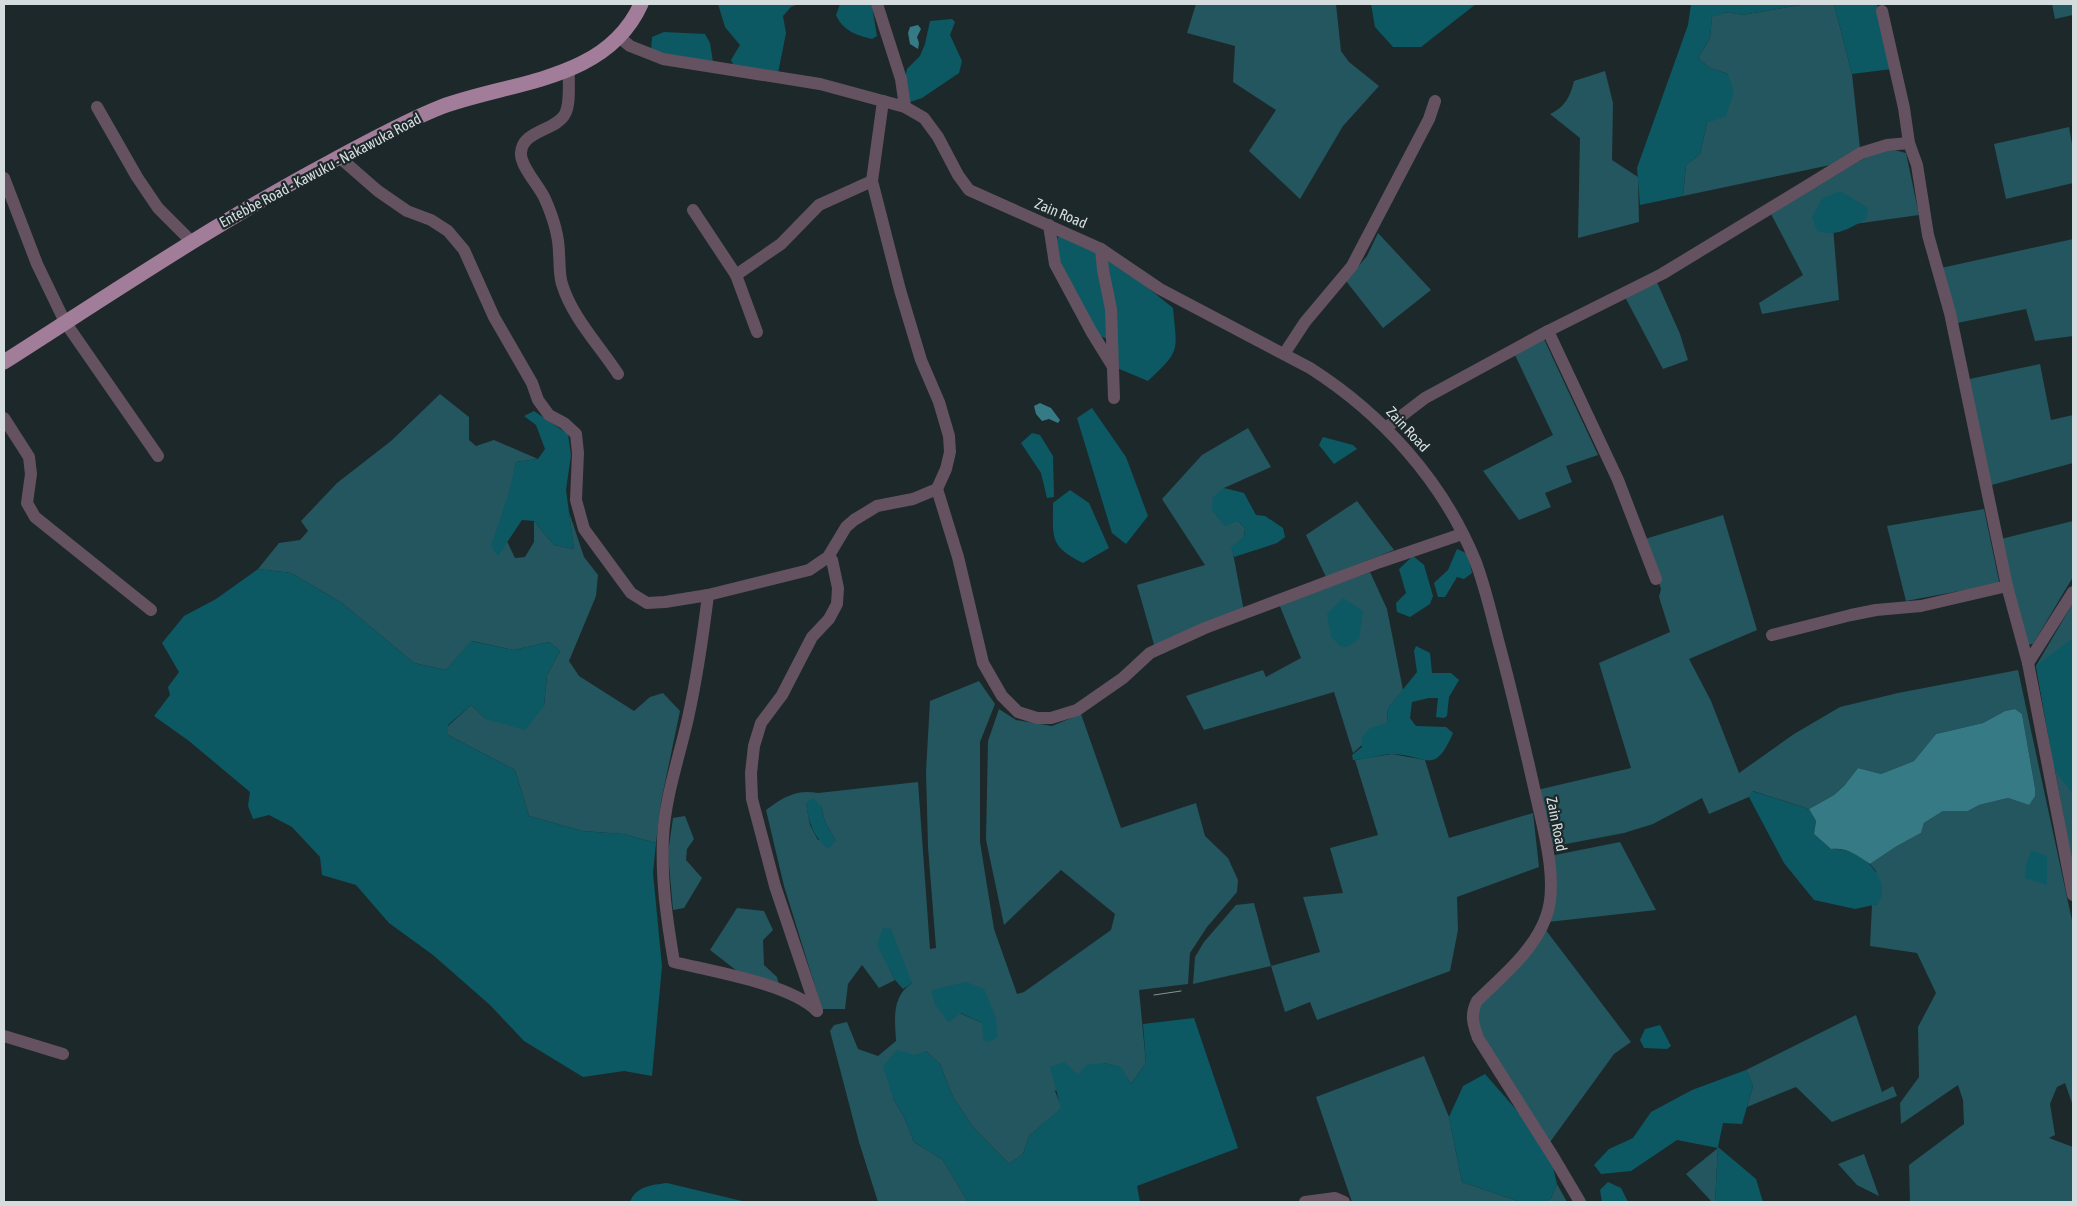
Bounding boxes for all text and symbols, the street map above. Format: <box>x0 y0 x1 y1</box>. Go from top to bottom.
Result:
street label: Entebbe Road - Kawuku - Nakawuka Road <box>216 109 424 231</box>
street label: Zain Road <box>1032 194 1090 232</box>
street label: Zain Road <box>1383 403 1433 455</box>
street label: Zain Road <box>1543 795 1571 853</box>

